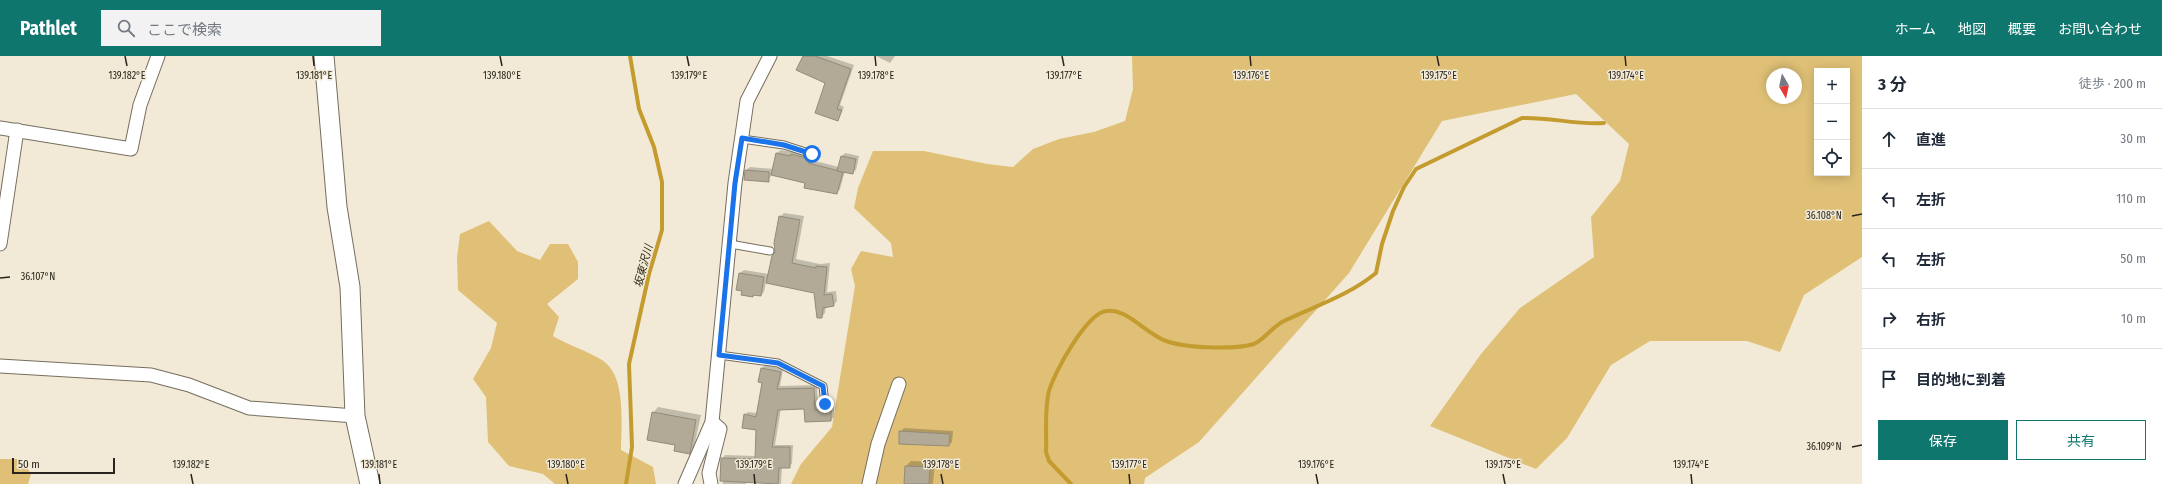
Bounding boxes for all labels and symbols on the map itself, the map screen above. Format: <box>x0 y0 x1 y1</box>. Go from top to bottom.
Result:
north arrow <box>1766 68 1802 104</box>
text: 139.182°E <box>109 70 146 82</box>
text: 139.181°E <box>296 70 332 82</box>
text: 139.180°E <box>483 70 521 82</box>
text: 139.179°E <box>671 70 707 82</box>
text: 139.178°E <box>858 70 895 82</box>
text: 139.177°E <box>1046 70 1082 82</box>
text: 139.176°E <box>1233 70 1269 82</box>
text: 139.175°E <box>1421 70 1457 82</box>
text: 139.174°E <box>1608 70 1644 82</box>
route start <box>803 145 821 163</box>
text: 36.108°N <box>1806 210 1842 222</box>
water label: 坂東沢川 <box>632 242 656 289</box>
text: 36.107°N <box>21 271 55 283</box>
route end <box>816 395 834 413</box>
text: 36.109°N <box>1806 441 1842 453</box>
scale bar <box>12 456 115 475</box>
text: 139.182°E <box>173 459 210 471</box>
text: 139.181°E <box>361 459 397 471</box>
text: 139.180°E <box>547 459 585 471</box>
text: 139.179°E <box>736 459 772 471</box>
text: 139.178°E <box>923 459 960 471</box>
text: 139.177°E <box>1111 459 1147 471</box>
text: 139.176°E <box>1298 459 1334 471</box>
text: 139.175°E <box>1485 459 1521 471</box>
text: 139.174°E <box>1673 459 1709 471</box>

